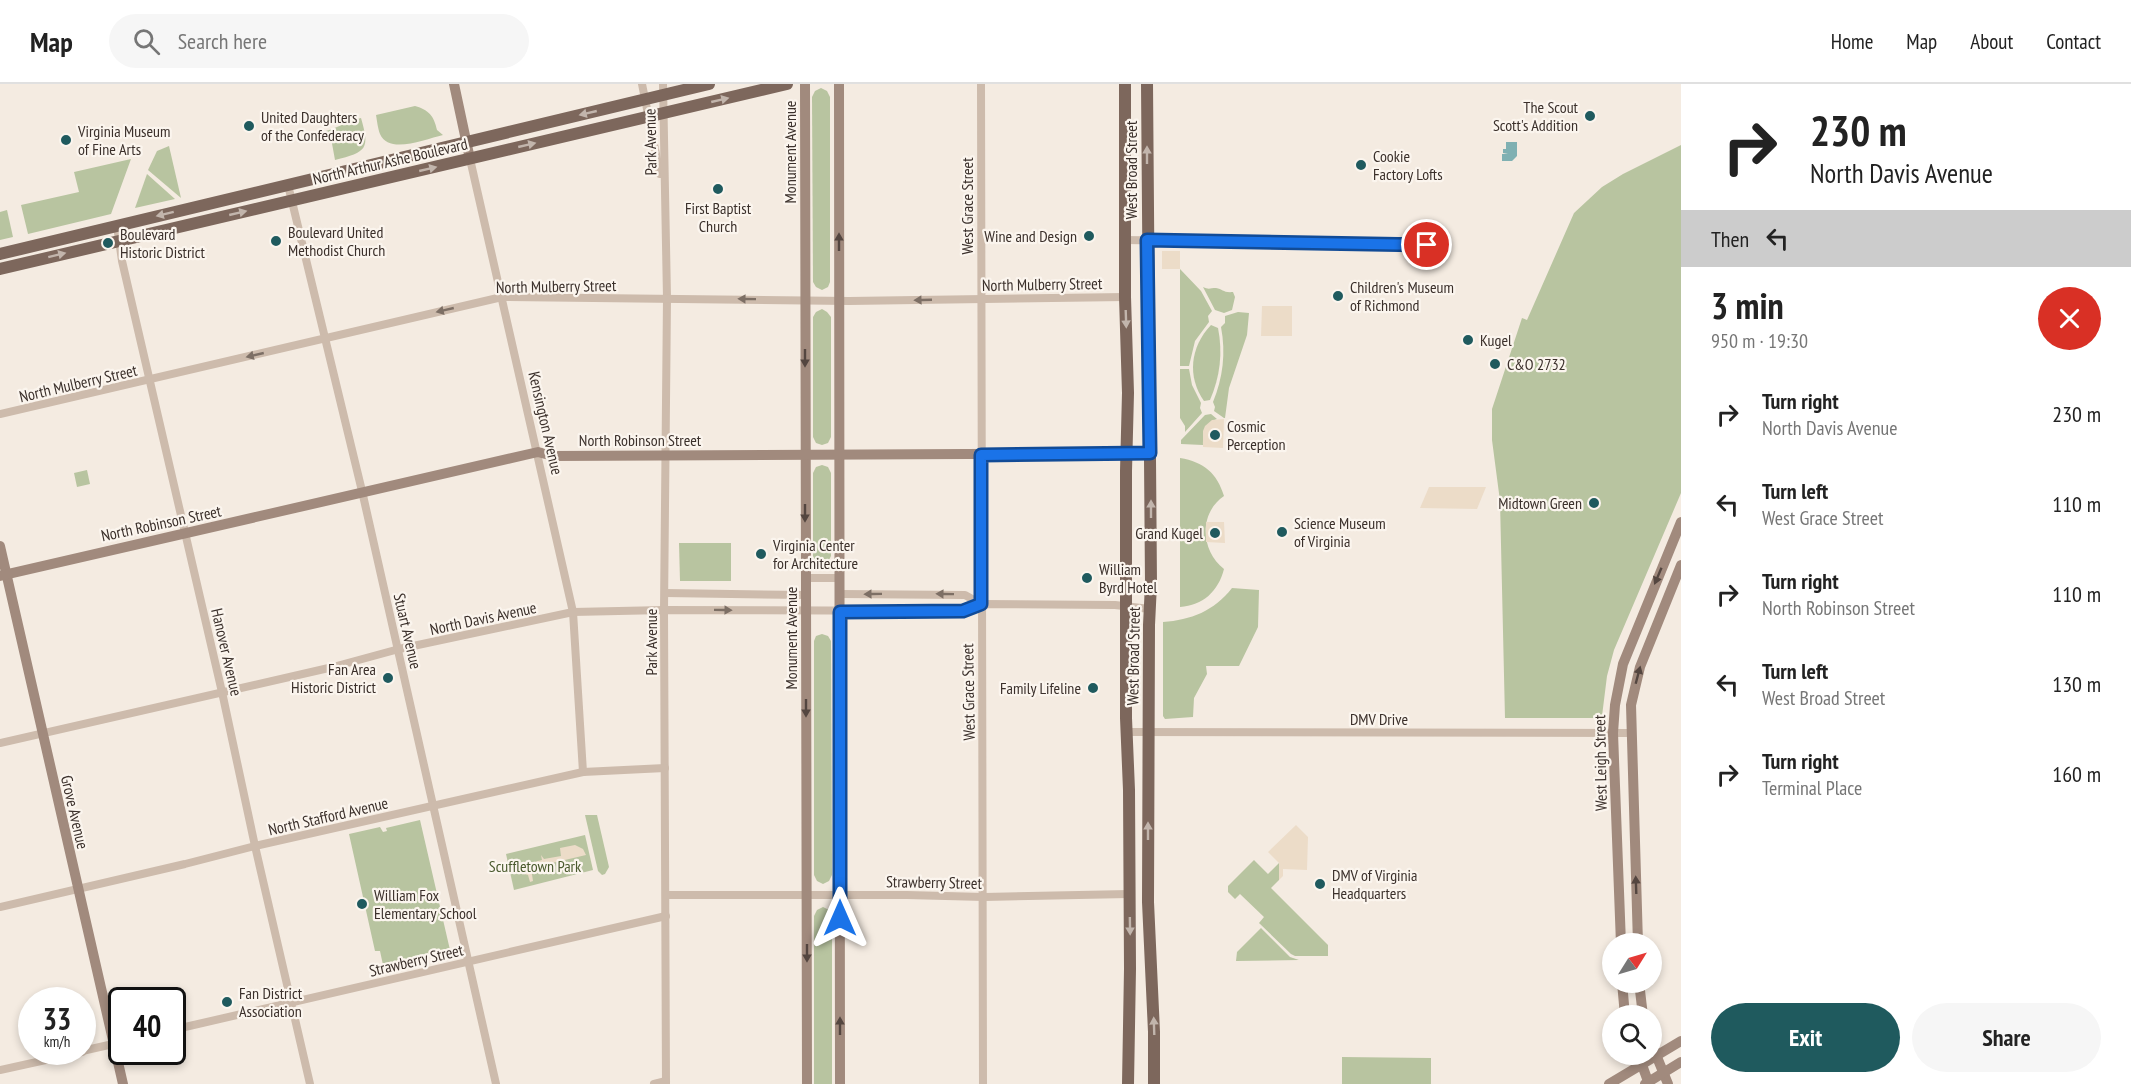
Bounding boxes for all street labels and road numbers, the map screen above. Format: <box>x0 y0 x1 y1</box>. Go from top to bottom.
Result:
street label: Monument Avenue <box>780 101 800 203</box>
street label: Park Avenue <box>639 108 661 176</box>
street label: West Broad Street <box>1121 120 1141 219</box>
street label: North Arthur Ashe Boulevard <box>311 133 469 189</box>
street label: West Grace Street <box>957 157 977 255</box>
street label: North Mulberry Street <box>982 273 1103 295</box>
street label: North Mulberry Street <box>496 275 617 297</box>
street label: North Mulberry Street <box>17 360 139 406</box>
street label: Kensington Avenue <box>524 369 568 477</box>
street label: North Robinson Street <box>579 430 702 450</box>
street label: North Robinson Street <box>99 500 224 546</box>
street label: Monument Avenue <box>781 587 801 689</box>
street label: Stuart Avenue <box>390 591 426 671</box>
street label: North Davis Avenue <box>428 597 538 639</box>
street label: Hanover Avenue <box>207 606 247 698</box>
street label: West Broad Street <box>1122 606 1144 705</box>
street label: Park Avenue <box>641 609 661 675</box>
street label: West Grace Street <box>957 643 979 741</box>
street label: DMV Drive <box>1350 709 1408 729</box>
street label: West Leigh Street <box>1589 714 1611 811</box>
street label: Grove Avenue <box>57 773 93 851</box>
street label: North Stafford Avenue <box>266 792 390 840</box>
street label: Strawberry Street <box>886 871 983 893</box>
street label: Strawberry Street <box>367 939 466 981</box>

